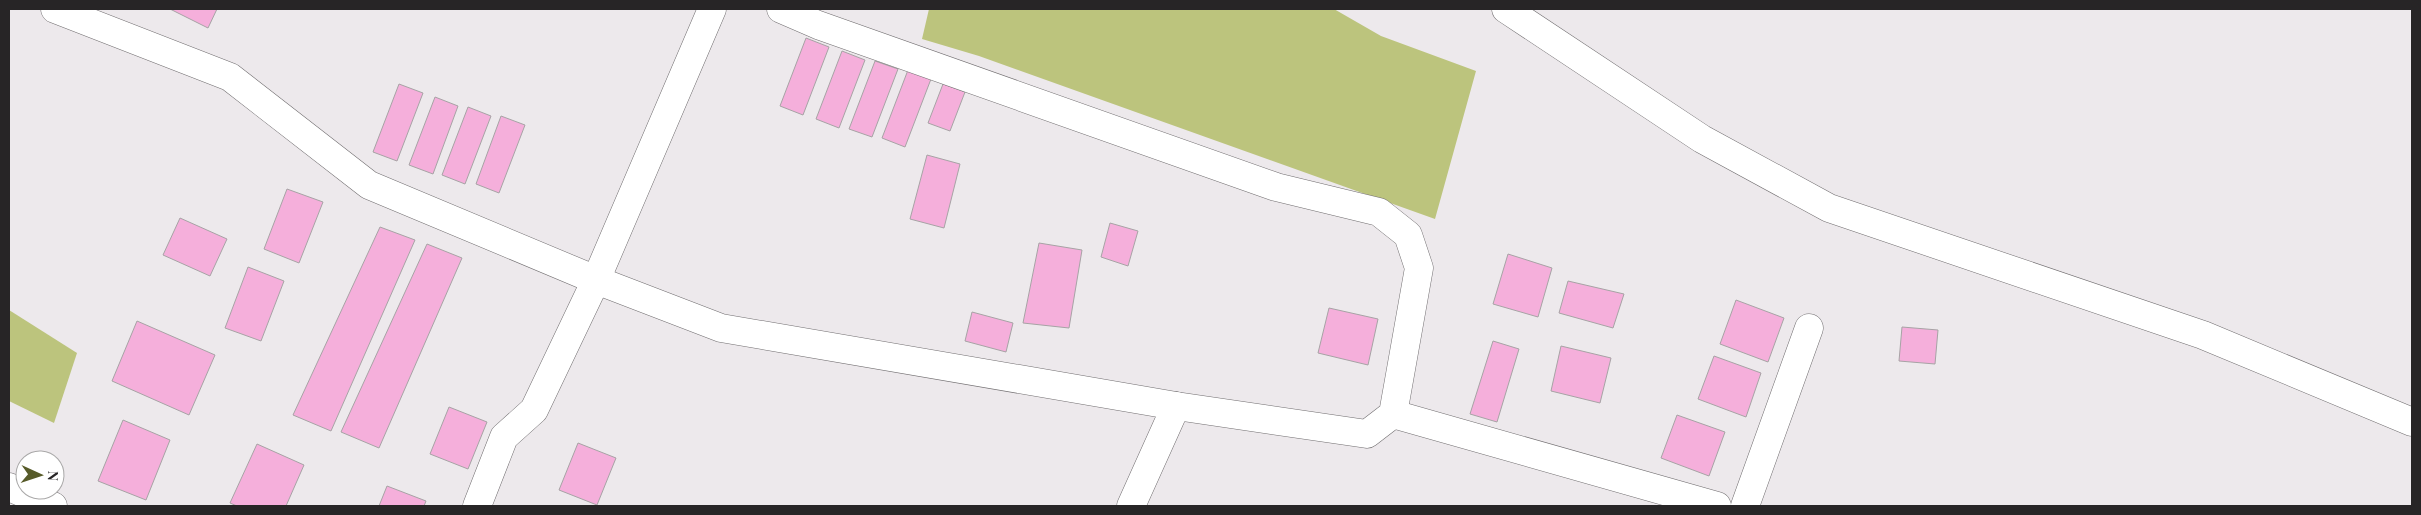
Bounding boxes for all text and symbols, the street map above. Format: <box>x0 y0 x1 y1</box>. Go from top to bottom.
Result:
north arrow <box>15 450 65 500</box>
text: N <box>44 470 63 481</box>

